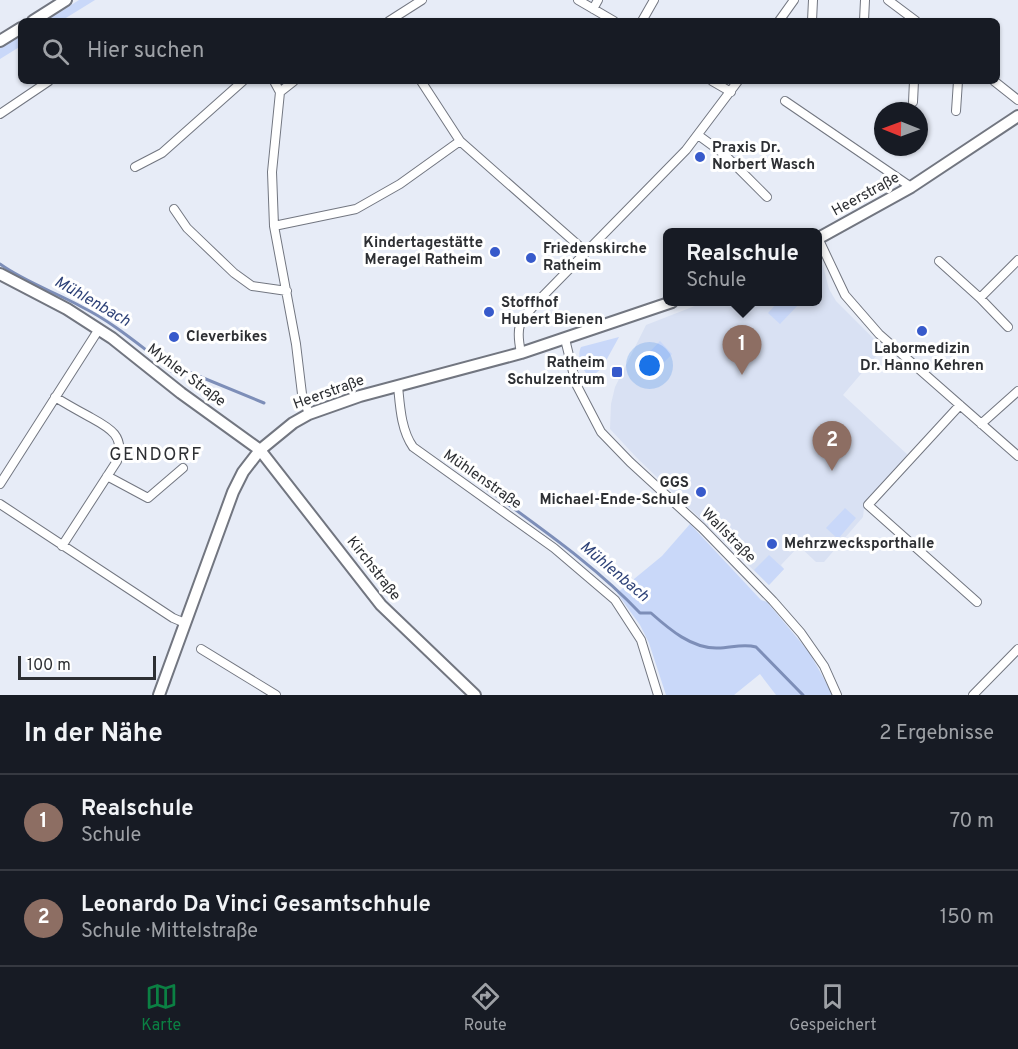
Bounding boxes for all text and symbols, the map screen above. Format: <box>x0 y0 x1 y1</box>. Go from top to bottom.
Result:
search box <box>18 18 1000 84</box>
icon: search <box>39 35 72 68</box>
text: Hier suchen <box>87 38 204 65</box>
north arrow <box>874 102 928 156</box>
place label: Praxis Dr. Norbert Wasch <box>712 139 815 175</box>
marker: Praxis Dr. Norbert Wasch <box>693 150 707 164</box>
street label: Heerstraße <box>829 169 903 221</box>
popup <box>663 228 822 306</box>
place label: Kindertagestätte Meragel Ratheim <box>363 234 483 270</box>
place label: Friedenskirche Ratheim <box>543 240 647 276</box>
text: Realschule <box>686 241 799 268</box>
marker: Kindertagestätte Meragel Ratheim <box>488 245 502 259</box>
marker: Friedenskirche Ratheim <box>524 251 538 265</box>
text: Schule <box>686 268 746 294</box>
water label: Mühlenbach <box>50 272 134 332</box>
place label: Stoffhof Hubert Bienen <box>501 294 603 330</box>
marker: Stoffhof Hubert Bienen <box>482 305 496 319</box>
marker: Labormedizin Dr. Hanno Kehren <box>915 324 929 338</box>
pin: 1 <box>722 326 762 375</box>
place label: Cleverbikes <box>186 328 267 347</box>
marker: Cleverbikes <box>167 330 181 344</box>
street label: Myhler Straße <box>143 340 229 412</box>
place label: Labormedizin Dr. Hanno Kehren <box>860 340 984 376</box>
your location <box>635 351 664 380</box>
place label: Ratheim Schulzentrum <box>507 354 605 390</box>
marker: Ratheim Schulzentrum <box>610 365 624 379</box>
street label: Heerstraße <box>291 371 367 415</box>
pin: 2 <box>812 422 852 471</box>
district label: GENDORF <box>109 444 203 467</box>
street label: Mühlenstraße <box>439 446 525 514</box>
place label: GGS Michael-Ende-Schule <box>539 474 689 510</box>
marker: GGS Michael-Ende-Schule <box>694 485 708 499</box>
street label: Wallstraße <box>697 505 759 567</box>
street label: Kirchstraße <box>342 533 404 605</box>
place label: Mehrzwecksporthalle <box>784 535 934 554</box>
water label: Mühlenbach <box>575 537 653 607</box>
marker: Mehrzwecksporthalle <box>765 537 779 551</box>
scale bar <box>18 653 156 680</box>
text: 100 m <box>27 656 71 676</box>
text: In der Nähe <box>24 718 163 751</box>
text: 2 Ergebnisse <box>879 721 994 747</box>
text: Realschule <box>81 796 194 823</box>
text: 1 <box>40 809 48 835</box>
text: 70 m <box>950 809 994 835</box>
text: Schule <box>81 823 141 849</box>
text: Leonardo Da Vinci Gesamtschhule <box>81 892 431 919</box>
text: 2 <box>37 905 50 931</box>
text: 150 m <box>940 905 994 931</box>
text: Schule · Mittelstraße <box>81 919 258 945</box>
tab: Karte <box>141 980 181 1036</box>
tab: Route <box>464 980 507 1036</box>
tab: Gespeichert <box>789 980 877 1036</box>

